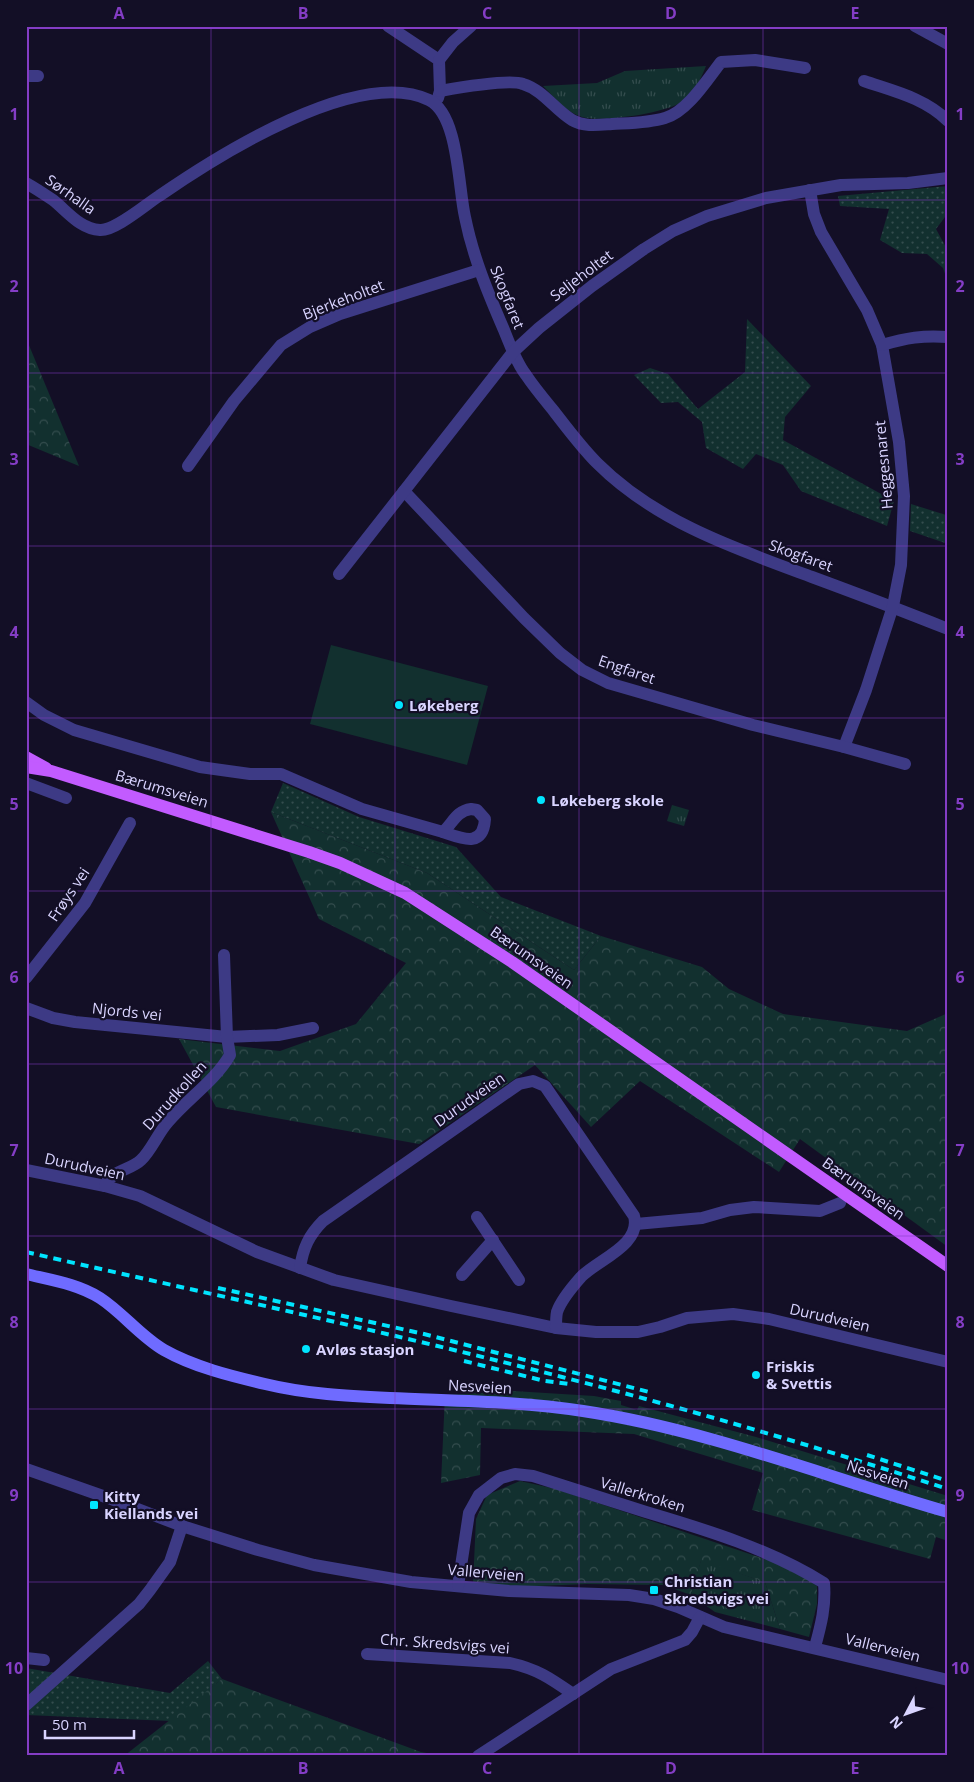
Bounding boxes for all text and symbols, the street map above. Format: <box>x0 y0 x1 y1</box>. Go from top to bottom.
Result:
text: A <box>113 2 125 24</box>
text: B <box>298 2 308 24</box>
text: C <box>482 2 492 24</box>
text: D <box>665 2 677 24</box>
text: E <box>851 2 860 24</box>
text: 1 <box>9 103 19 125</box>
text: 1 <box>955 103 965 125</box>
street label: Sørhalla <box>42 170 100 218</box>
street label: Seljeholtet <box>546 245 616 305</box>
street label: Skogfaret <box>486 262 530 332</box>
street label: Bjerkeholtet <box>300 274 386 324</box>
text: 2 <box>9 275 19 297</box>
text: 2 <box>955 275 965 297</box>
street label: Heggesnaret <box>869 420 897 510</box>
text: 3 <box>9 448 19 470</box>
text: 3 <box>955 448 965 470</box>
street label: Skogfaret <box>766 534 836 576</box>
text: 4 <box>9 621 19 643</box>
text: 4 <box>955 621 965 643</box>
street label: Engfaret <box>596 650 658 688</box>
place label: Løkeberg <box>409 695 479 715</box>
marker: Løkeberg <box>393 699 405 711</box>
street label: Bærumsveien <box>113 764 211 812</box>
place label: Løkeberg skole <box>551 790 664 810</box>
text: 5 <box>9 793 19 815</box>
text: 5 <box>955 793 965 815</box>
marker: Løkeberg skole <box>535 794 547 806</box>
street label: Frøys vei <box>43 863 93 925</box>
street label: Bærumsveien <box>487 921 577 993</box>
text: 6 <box>9 966 19 988</box>
text: 6 <box>955 966 965 988</box>
street label: Njords vei <box>91 997 163 1025</box>
street label: Durudkollen <box>138 1056 210 1134</box>
street label: Durudveien <box>430 1067 508 1131</box>
text: 7 <box>9 1139 19 1161</box>
text: 7 <box>955 1139 965 1161</box>
street label: Durudveien <box>43 1148 127 1184</box>
street label: Bærumsveien <box>819 1152 909 1224</box>
street label: Durudveien <box>788 1298 872 1336</box>
text: 8 <box>9 1311 19 1333</box>
text: 8 <box>955 1311 965 1333</box>
place label: Avløs stasjon <box>316 1339 414 1359</box>
marker: Avløs stasjon <box>300 1343 312 1355</box>
place label: Friskis & Svettis <box>766 1356 832 1393</box>
marker: Friskis & Svettis <box>750 1369 762 1381</box>
street label: Nesveien <box>447 1374 513 1398</box>
street label: Nesveien <box>844 1455 912 1493</box>
street label: Vallerkroken <box>598 1472 688 1516</box>
text: 9 <box>9 1484 19 1506</box>
text: 9 <box>955 1484 965 1506</box>
place label: Kitty Kiellands vei <box>104 1486 198 1523</box>
marker: Kitty Kiellands vei <box>88 1499 100 1511</box>
street label: Vallerveien <box>447 1559 525 1585</box>
place label: Christian Skredsvigs vei <box>664 1571 769 1608</box>
marker: Christian Skredsvigs vei <box>648 1584 660 1596</box>
street label: Chr. Skredsvigs vei <box>380 1628 510 1658</box>
street label: Vallerveien <box>843 1628 923 1666</box>
text: 10 <box>5 1657 23 1679</box>
text: 10 <box>951 1657 969 1679</box>
north arrow <box>882 1690 932 1740</box>
scale bar <box>45 1707 134 1739</box>
text: N <box>885 1712 907 1733</box>
text: 50 m <box>52 1714 87 1734</box>
text: A <box>113 1757 125 1779</box>
text: B <box>298 1757 308 1779</box>
text: C <box>482 1757 492 1779</box>
text: D <box>665 1757 677 1779</box>
text: E <box>851 1757 860 1779</box>

